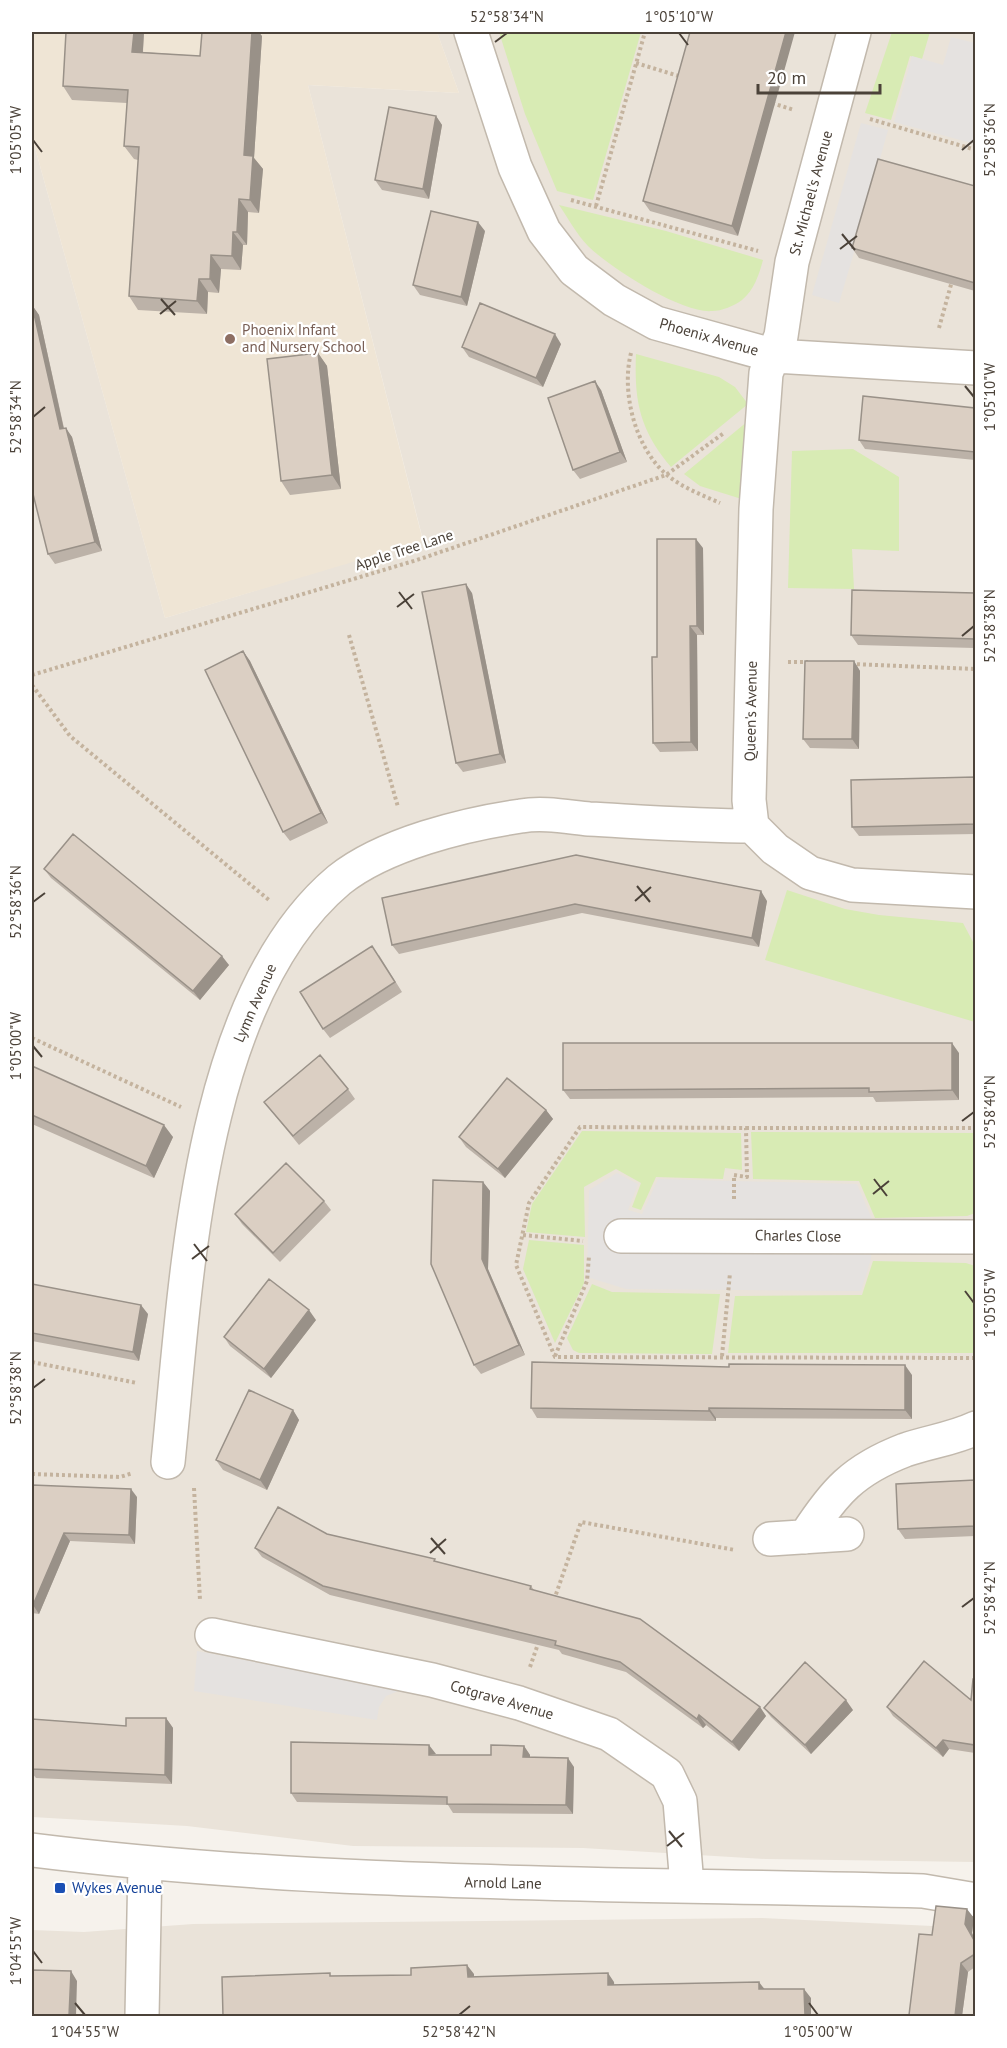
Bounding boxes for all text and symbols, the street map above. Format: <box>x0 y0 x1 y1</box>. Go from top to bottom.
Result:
text: 52°58'34"N <box>470 7 544 26</box>
text: 1°05'10"W <box>645 7 714 26</box>
scale bar <box>758 57 880 95</box>
text: 20 m <box>767 66 806 89</box>
text: 52°58'36"N <box>980 103 999 177</box>
text: 1°05'05"W <box>6 105 25 174</box>
street label: St. Michael's Avenue <box>785 128 836 257</box>
street label: Phoenix Avenue <box>657 313 761 360</box>
place label: Phoenix Infant and Nursery School <box>242 320 367 356</box>
marker: Phoenix Infant and Nursery School <box>223 332 237 346</box>
text: 1°05'10"W <box>980 362 999 431</box>
text: 52°58'34"N <box>6 380 25 454</box>
street label: Apple Tree Lane <box>352 525 455 574</box>
text: 52°58'38"N <box>980 589 999 663</box>
street label: Queen's Avenue <box>740 661 761 761</box>
text: 52°58'36"N <box>6 865 25 939</box>
street label: Lymn Avenue <box>229 961 280 1045</box>
text: 1°05'00"W <box>6 1011 25 1080</box>
text: 52°58'40"N <box>980 1075 999 1149</box>
street label: Charles Close <box>755 1225 841 1246</box>
text: 1°05'05"W <box>980 1268 999 1337</box>
text: 52°58'38"N <box>6 1351 25 1425</box>
text: 52°58'42"N <box>980 1561 999 1635</box>
street label: Cotgrave Avenue <box>448 1676 556 1723</box>
street label: Arnold Lane <box>464 1872 542 1893</box>
place label: Wykes Avenue <box>72 1878 162 1897</box>
marker: Wykes Avenue <box>53 1881 67 1895</box>
text: 1°04'55"W <box>6 1916 25 1985</box>
text: 1°04'55"W <box>51 2022 120 2041</box>
text: 52°58'42"N <box>422 2022 496 2041</box>
text: 1°05'00"W <box>784 2022 853 2041</box>

